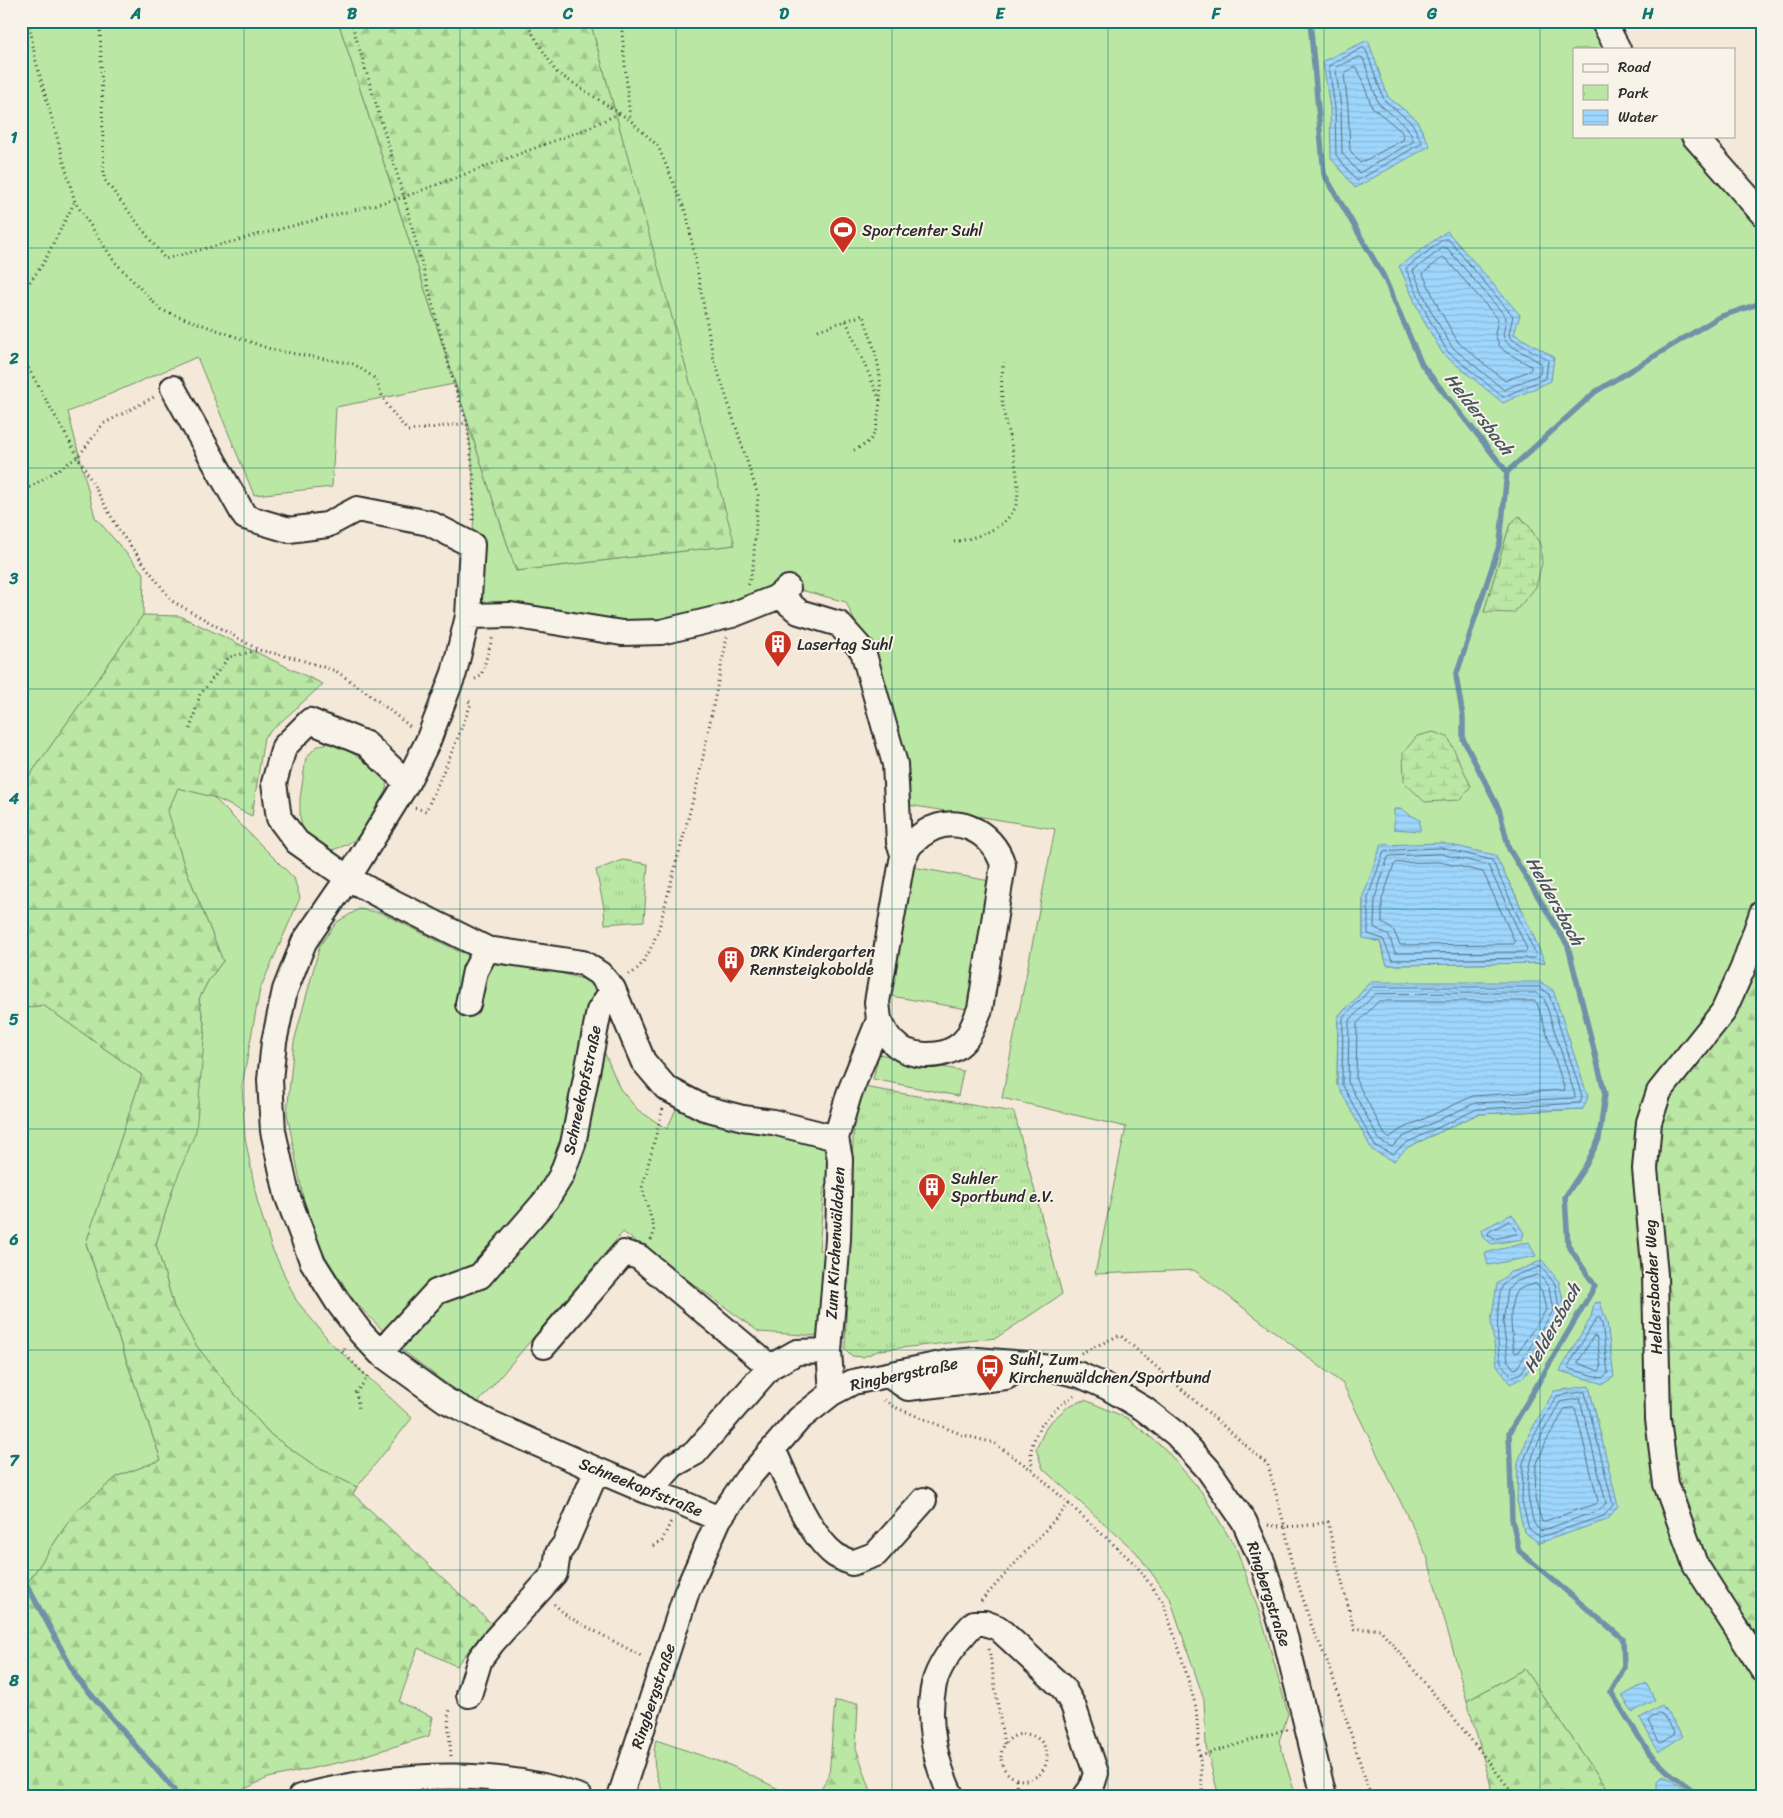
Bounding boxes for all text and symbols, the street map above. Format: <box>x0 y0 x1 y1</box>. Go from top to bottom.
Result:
text: A <box>130 0 141 28</box>
text: B <box>347 0 358 28</box>
text: C <box>562 0 574 28</box>
text: D <box>779 0 789 28</box>
text: E <box>996 0 1006 28</box>
text: F <box>1211 0 1222 28</box>
text: G <box>1426 0 1438 28</box>
text: H <box>1641 0 1654 28</box>
legend <box>1573 48 1736 138</box>
text: Road <box>1618 54 1651 80</box>
text: Park <box>1618 80 1649 106</box>
text: Water <box>1618 104 1658 130</box>
text: 1 <box>11 123 18 152</box>
sports icon: Sportcenter Suhl <box>828 215 858 254</box>
place label: Sportcenter Suhl <box>862 216 983 245</box>
text: 2 <box>8 344 19 373</box>
water label: Heldersbach <box>1436 365 1523 464</box>
text: 3 <box>9 564 19 593</box>
building icon: Lasertag Suhl <box>763 629 793 668</box>
place label: Lasertag Suhl <box>797 630 893 659</box>
text: 4 <box>8 784 19 813</box>
water label: Heldersbach <box>1517 850 1594 953</box>
place label: DRK Kindergarten Rennsteigkobolde <box>750 937 875 984</box>
building icon: DRK Kindergarten Rennsteigkobolde <box>716 945 746 984</box>
text: 5 <box>9 1005 19 1034</box>
street label: Schneekopfstraße <box>554 1023 610 1157</box>
place label: Suhler Sportbund e.V. <box>951 1164 1055 1211</box>
street label: Zum Kirchenwäldchen <box>817 1166 853 1320</box>
building icon: Suhler Sportbund e.V. <box>917 1172 947 1211</box>
street label: Heldersbacher Weg <box>1635 1219 1671 1355</box>
text: 6 <box>8 1225 19 1254</box>
water label: Heldersbach <box>1514 1276 1591 1379</box>
place label: Suhl, Zum Kirchenwäldchen/Sportbund <box>1009 1345 1212 1392</box>
street label: Ringbergstraße <box>847 1348 961 1400</box>
bus stop icon: Suhl, Zum Kirchenwäldchen/Sportbund <box>975 1353 1005 1392</box>
text: 7 <box>9 1446 20 1475</box>
street label: Schneekopfstraße <box>575 1449 707 1525</box>
street label: Ringbergstraße <box>1238 1537 1300 1651</box>
street label: Ringbergstraße <box>622 1639 684 1753</box>
text: 8 <box>8 1666 19 1695</box>

